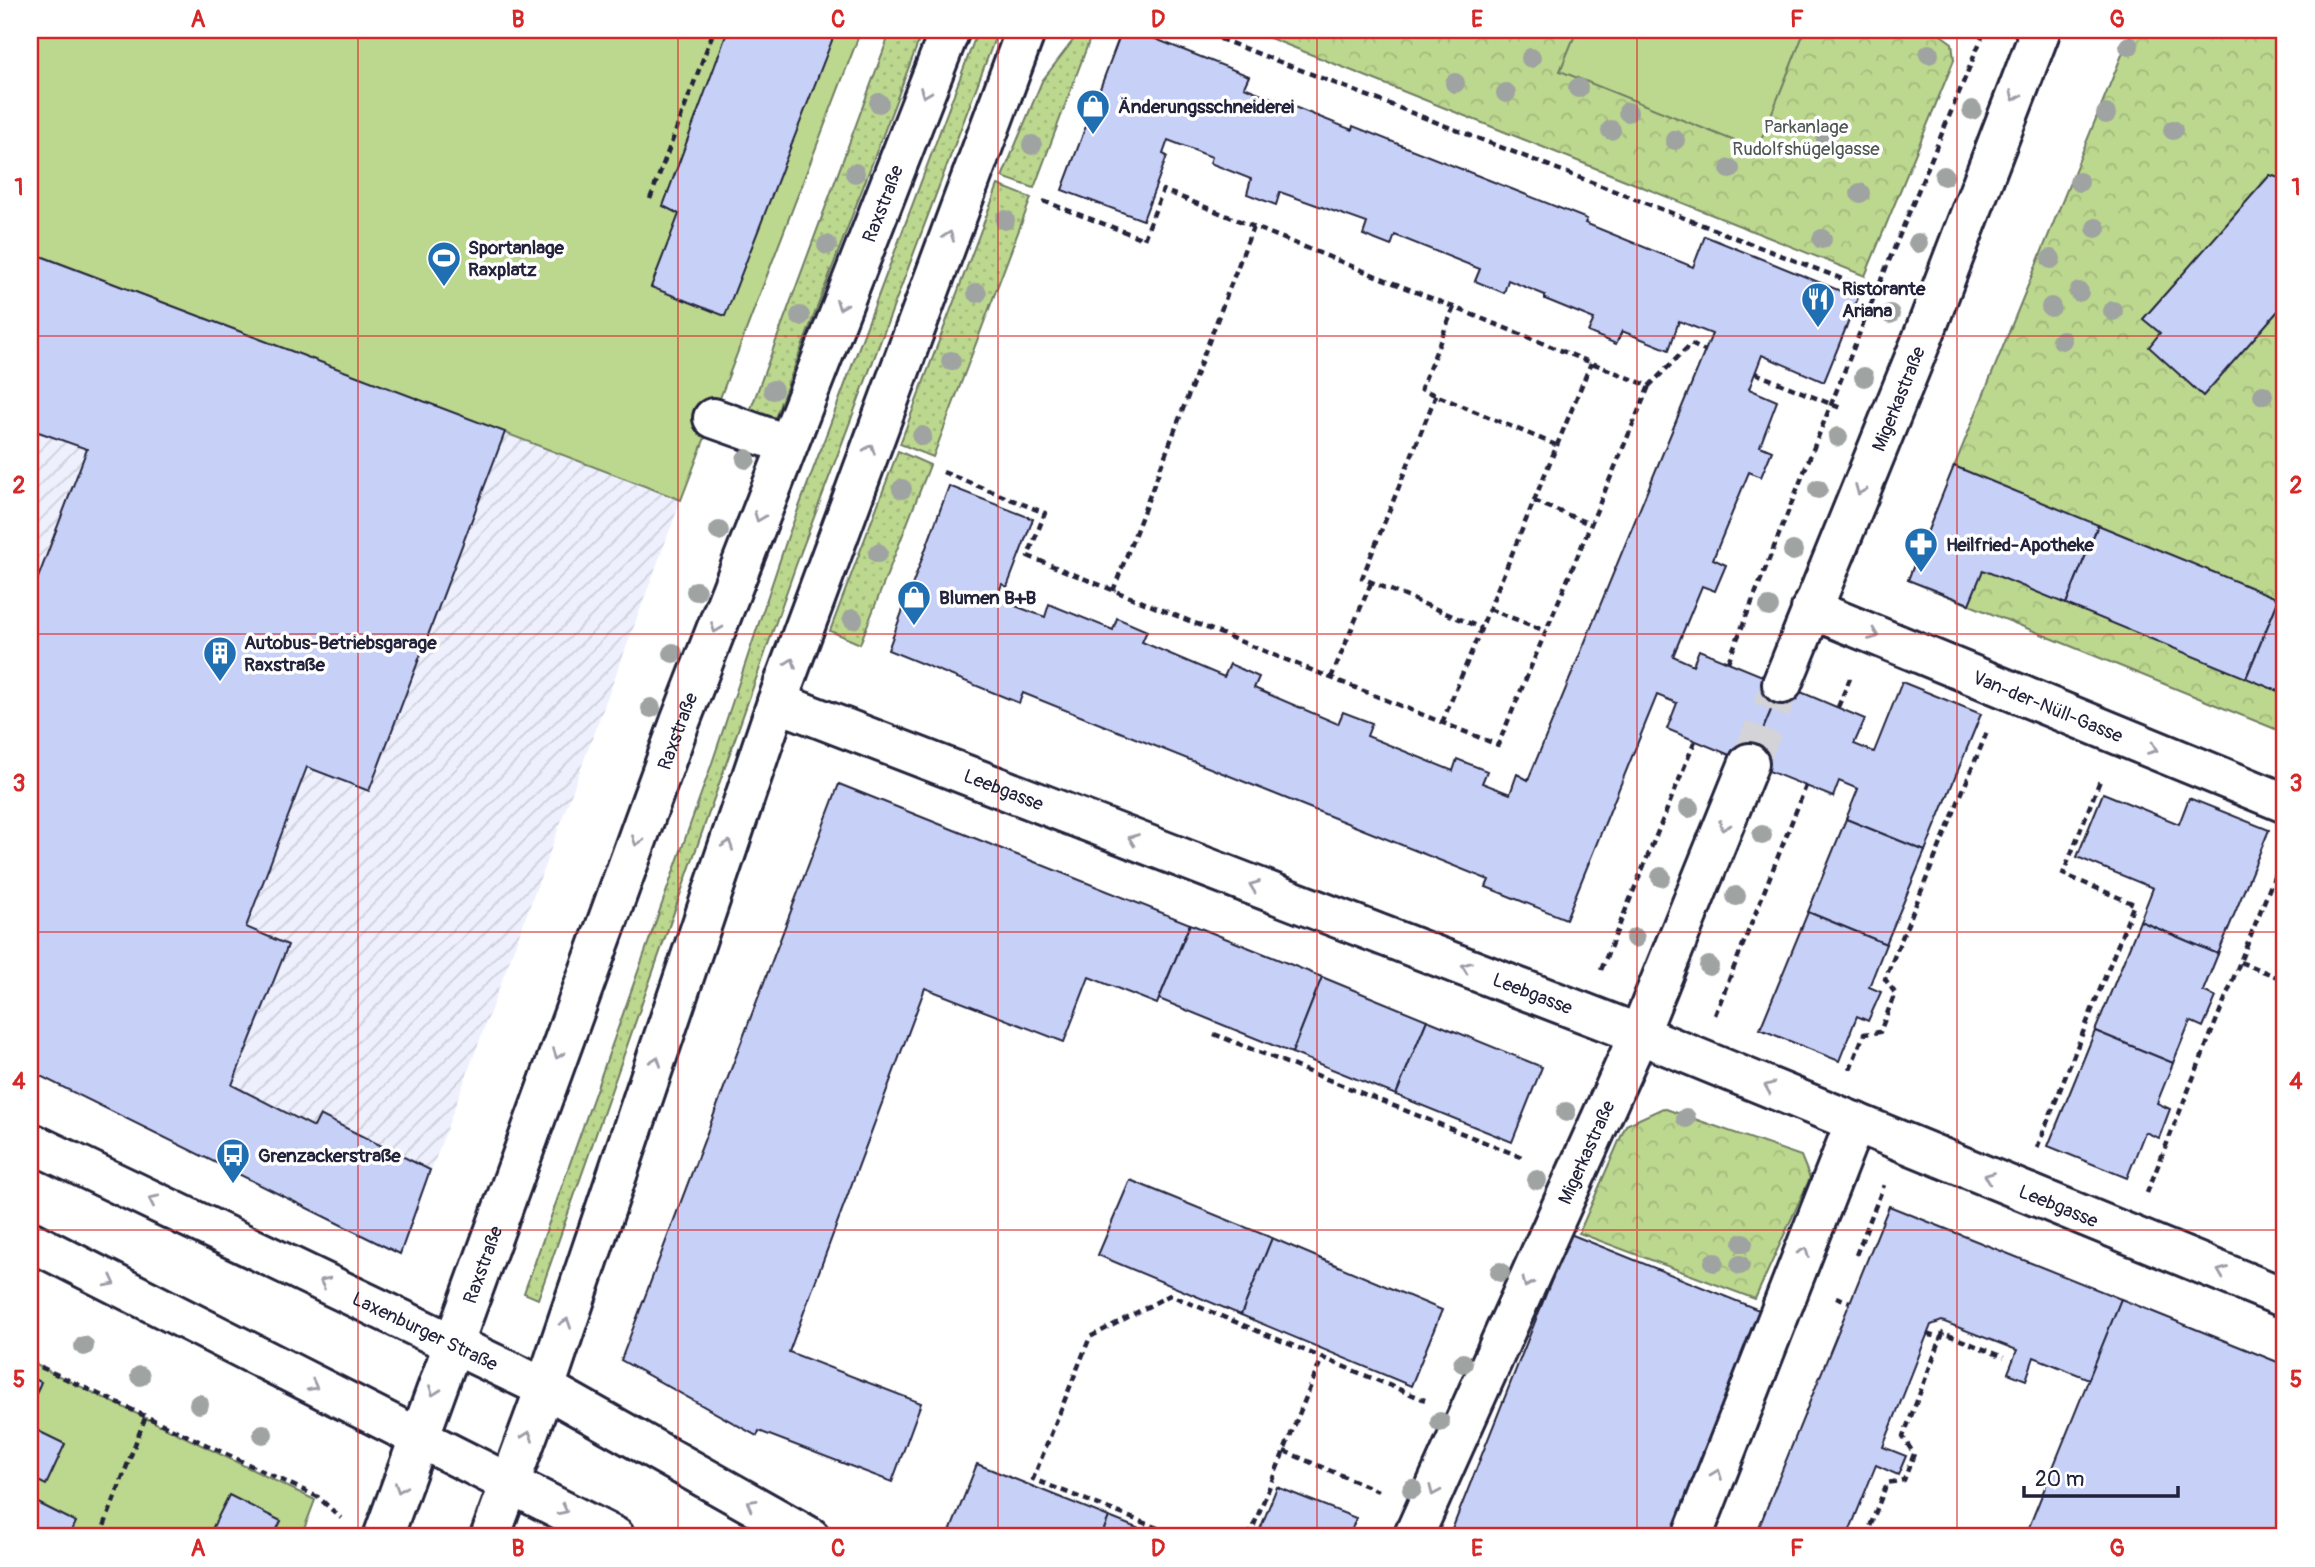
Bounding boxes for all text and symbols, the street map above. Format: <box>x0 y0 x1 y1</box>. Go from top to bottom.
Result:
text: A <box>191 5 206 34</box>
text: B <box>511 5 525 34</box>
text: C <box>831 5 845 34</box>
text: D <box>1151 5 1165 34</box>
text: E <box>1471 5 1483 34</box>
text: F <box>1790 5 1804 34</box>
text: G <box>2109 5 2125 34</box>
one-way arrow <box>919 87 933 99</box>
shop icon: Änderungsschneiderei <box>1074 87 1112 136</box>
one-way arrow <box>2009 89 2023 101</box>
place label: Änderungsschneiderei <box>1118 95 1295 119</box>
park label: Parkanlage Rudolfshügelgasse <box>1732 115 1880 161</box>
street label: Raxstraße <box>857 161 909 246</box>
text: 1 <box>15 173 24 202</box>
text: 1 <box>2292 173 2301 202</box>
one-way arrow <box>941 231 955 243</box>
place label: Sportanlage Raxplatz <box>468 236 565 282</box>
sports icon: Sportanlage Raxplatz <box>425 239 463 288</box>
place label: Ristorante Ariana <box>1842 277 1926 323</box>
restaurant icon: Ristorante Ariana <box>1799 280 1837 329</box>
one-way arrow <box>836 298 850 310</box>
street label: Migerkastraße <box>1867 342 1931 455</box>
one-way arrow <box>862 444 876 456</box>
text: 2 <box>13 471 26 500</box>
text: 2 <box>2290 471 2303 500</box>
one-way arrow <box>1855 483 1869 495</box>
one-way arrow <box>753 510 767 522</box>
pharmacy icon: Heilfried-Apotheke <box>1902 525 1940 574</box>
place label: Heilfried-Apotheke <box>1946 533 2095 557</box>
shop icon: Blumen B+B <box>895 578 933 627</box>
place label: Blumen B+B <box>939 586 1037 610</box>
one-way arrow <box>711 621 725 633</box>
one-way arrow <box>1867 627 1879 641</box>
place label: Autobus-Betriebsgarage Raxstraße <box>244 631 437 677</box>
building icon: Autobus-Betriebsgarage Raxstraße <box>201 634 239 683</box>
one-way arrow <box>783 657 797 669</box>
street label: Van-der-Nüll-Gasse <box>1969 665 2127 749</box>
street label: Raxstraße <box>653 689 704 773</box>
one-way arrow <box>2145 741 2158 755</box>
street label: Leebgasse <box>960 764 1047 817</box>
text: 3 <box>13 769 25 798</box>
text: 3 <box>2290 769 2302 798</box>
one-way arrow <box>1718 819 1732 831</box>
one-way arrow <box>631 834 645 846</box>
one-way arrow <box>1127 834 1139 848</box>
one-way arrow <box>720 839 735 851</box>
one-way arrow <box>1248 880 1260 894</box>
one-way arrow <box>1461 962 1473 976</box>
street label: Leebgasse <box>1489 968 1576 1021</box>
one-way arrow <box>552 1048 566 1060</box>
one-way arrow <box>648 1055 662 1067</box>
text: 4 <box>12 1067 26 1096</box>
text: 4 <box>2289 1067 2303 1096</box>
one-way arrow <box>1764 1081 1776 1095</box>
street label: Migerkastraße <box>1553 1096 1621 1208</box>
bus stop icon: Grenzackerstraße <box>214 1136 252 1185</box>
place label: Grenzackerstraße <box>258 1144 401 1168</box>
one-way arrow <box>1983 1172 1995 1186</box>
street label: Leebgasse <box>2015 1179 2102 1234</box>
one-way arrow <box>148 1194 160 1208</box>
street label: Raxstraße <box>458 1222 509 1307</box>
one-way arrow <box>1795 1246 1809 1258</box>
one-way arrow <box>2217 1267 2229 1281</box>
one-way arrow <box>104 1274 116 1288</box>
one-way arrow <box>319 1276 331 1290</box>
one-way arrow <box>1521 1276 1535 1288</box>
street label: Laxenburger Straße <box>348 1287 502 1377</box>
one-way arrow <box>558 1317 572 1330</box>
text: 5 <box>13 1365 25 1394</box>
text: 5 <box>2290 1365 2302 1394</box>
one-way arrow <box>306 1377 318 1391</box>
one-way arrow <box>429 1385 443 1397</box>
one-way arrow <box>519 1430 533 1442</box>
scale bar <box>2024 1455 2178 1499</box>
text: 20 m <box>2035 1466 2084 1493</box>
one-way arrow <box>1709 1468 1723 1480</box>
one-way arrow <box>394 1482 408 1494</box>
one-way arrow <box>1428 1483 1442 1496</box>
one-way arrow <box>746 1499 758 1512</box>
one-way arrow <box>556 1502 568 1516</box>
text: A <box>191 1534 206 1563</box>
text: B <box>511 1534 525 1563</box>
text: C <box>831 1534 845 1563</box>
text: D <box>1151 1534 1165 1563</box>
text: E <box>1471 1534 1483 1563</box>
text: F <box>1790 1534 1804 1563</box>
text: G <box>2109 1534 2125 1563</box>

